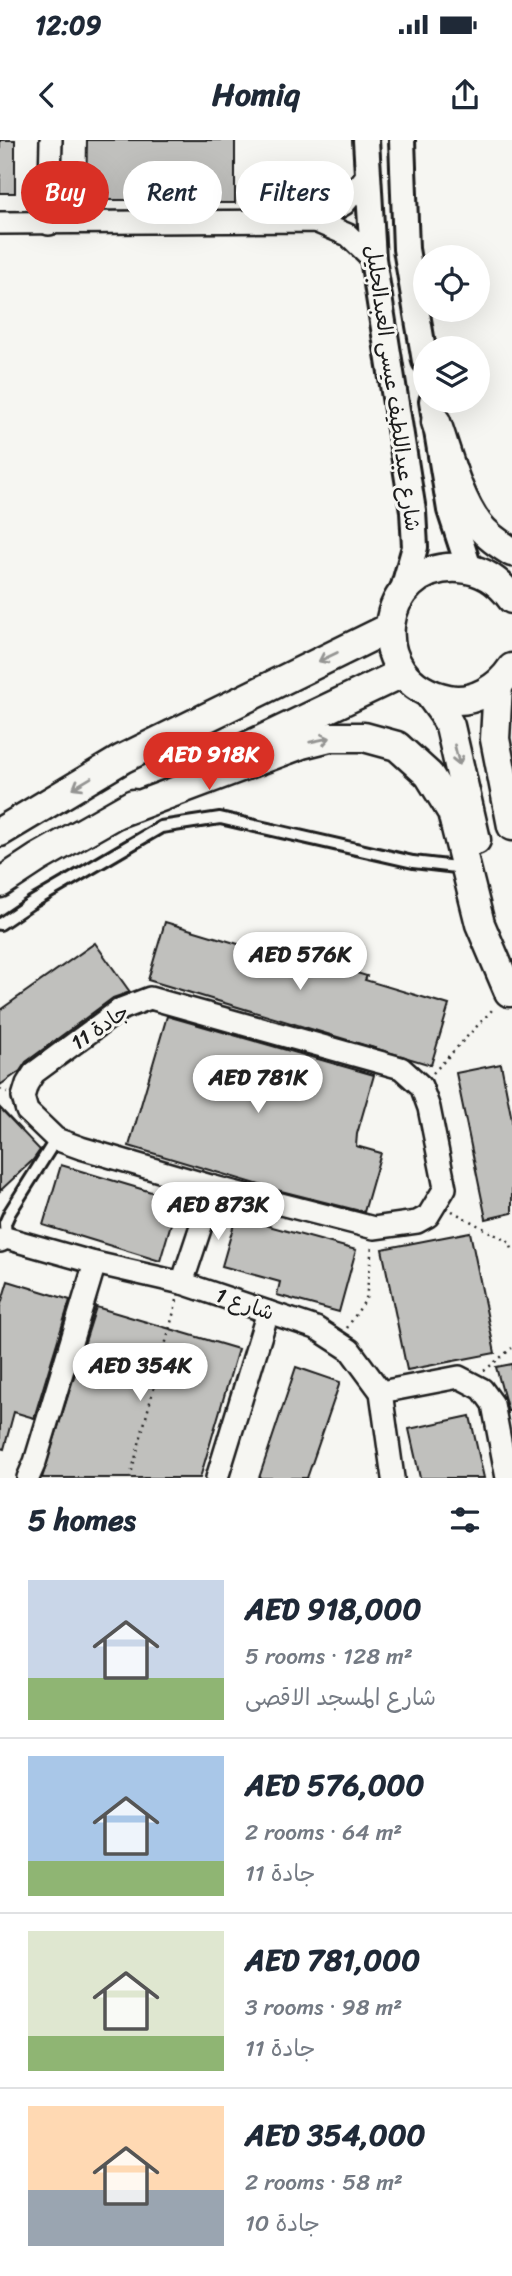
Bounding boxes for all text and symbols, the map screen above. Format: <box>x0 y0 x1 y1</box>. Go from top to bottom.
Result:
text: 12:09 <box>35 2 101 48</box>
text: Homiq <box>212 66 300 123</box>
icon: back <box>28 76 66 114</box>
icon: share <box>446 76 484 114</box>
chip: Buy <box>21 161 109 224</box>
chip: Rent <box>123 161 222 224</box>
chip: Filters <box>236 161 354 224</box>
street label: شارع عبداللطيف عيسى العبدالجليل <box>354 242 432 534</box>
map controls <box>413 245 490 413</box>
button: locate <box>413 245 490 322</box>
button: layers <box>413 336 490 413</box>
one-way arrow <box>318 651 339 664</box>
pin: AED 918K <box>137 732 281 792</box>
one-way arrow <box>308 732 331 746</box>
text: AED 918K <box>159 734 259 775</box>
one-way arrow <box>451 743 464 766</box>
one-way arrow <box>72 776 92 790</box>
pin: AED 576K <box>228 932 372 992</box>
text: AED 576K <box>249 934 351 975</box>
street label: جادة 11 <box>63 993 137 1061</box>
pin: AED 781K <box>186 1056 330 1115</box>
text: AED 781K <box>209 1057 307 1098</box>
pin: AED 873K <box>146 1182 290 1242</box>
text: AED 873K <box>167 1184 269 1225</box>
street label: شارع 1 <box>210 1276 280 1332</box>
pin: AED 354K <box>68 1344 212 1403</box>
text: AED 354K <box>89 1345 191 1386</box>
text: 5 homes <box>28 1493 136 1547</box>
icon: filters <box>446 1501 484 1539</box>
text: AED 918,000 <box>245 1582 421 1636</box>
icon: home <box>84 1608 168 1692</box>
text: 5 rooms · 128 m² <box>245 1636 413 1677</box>
text: شارع المسجد الاقصى <box>245 1677 436 1718</box>
text: AED 576,000 <box>245 1758 425 1812</box>
icon: home <box>84 1784 168 1868</box>
text: 2 rooms · 64 m² <box>245 1812 402 1853</box>
text: جادة 11 <box>245 1853 315 1894</box>
text: AED 781,000 <box>245 1933 420 1987</box>
icon: home <box>84 1959 168 2043</box>
text: 3 rooms · 98 m² <box>245 1987 402 2028</box>
text: جادة 11 <box>245 2028 315 2069</box>
text: AED 354,000 <box>245 2108 426 2162</box>
icon: home <box>84 2134 168 2218</box>
text: 2 rooms · 58 m² <box>245 2162 403 2203</box>
text: جادة 10 <box>245 2203 320 2244</box>

